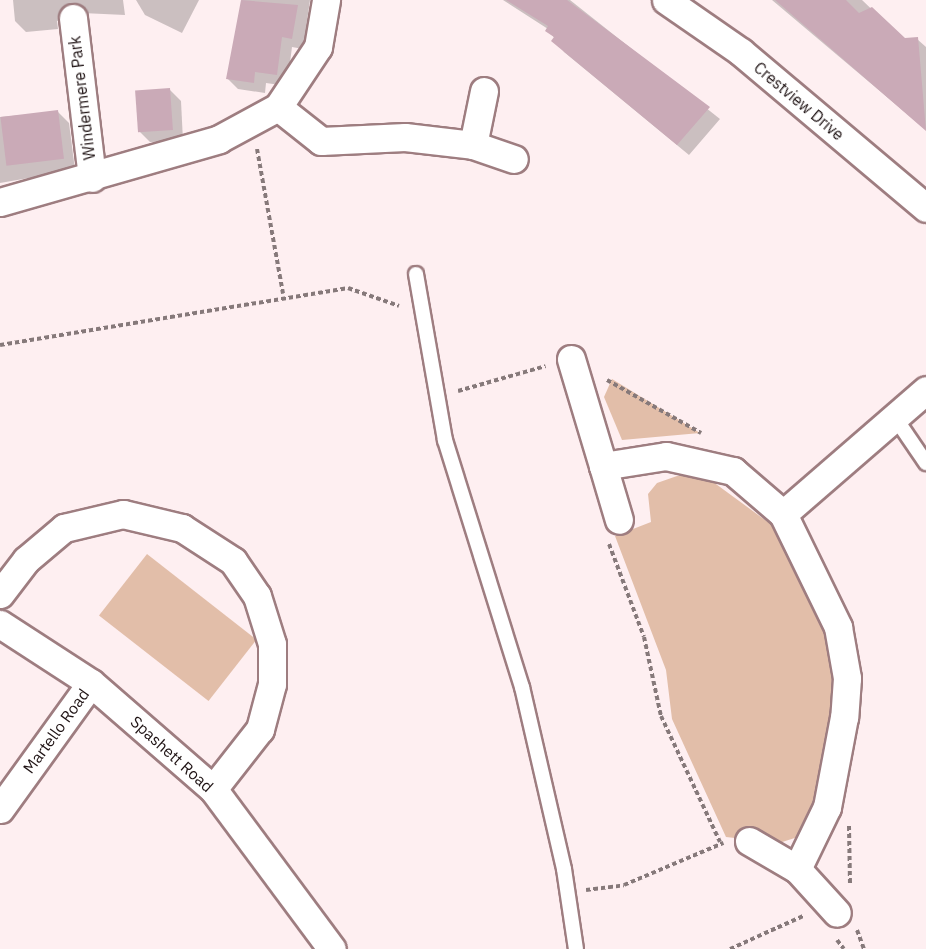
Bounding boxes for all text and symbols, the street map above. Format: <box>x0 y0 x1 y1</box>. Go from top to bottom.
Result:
street label: Windermere Park <box>65 35 99 161</box>
street label: Crestview Drive <box>750 58 848 144</box>
street label: Martello Road <box>19 685 93 777</box>
street label: Spashett Road <box>127 712 217 796</box>

